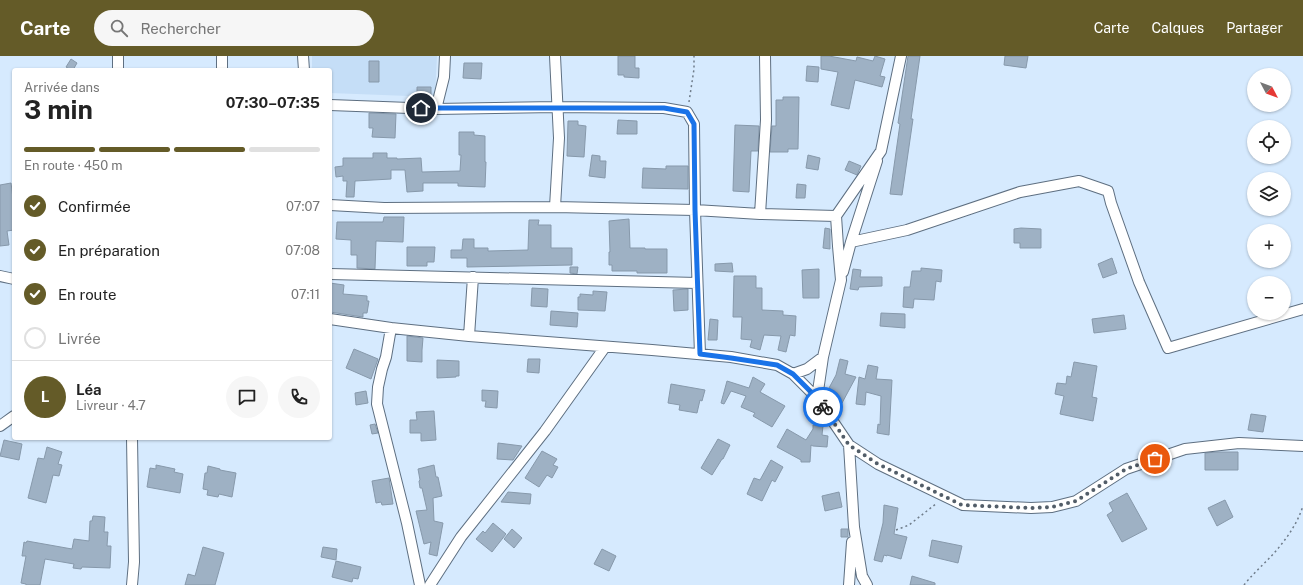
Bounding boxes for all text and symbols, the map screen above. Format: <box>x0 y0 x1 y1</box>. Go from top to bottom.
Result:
search box <box>94 10 374 46</box>
text: Carte <box>20 17 70 39</box>
icon: search <box>108 17 130 39</box>
text: Rechercher <box>140 20 221 37</box>
text: Carte <box>1094 20 1130 36</box>
text: Calques <box>1152 20 1204 36</box>
text: Partager <box>1226 20 1283 36</box>
north arrow <box>1247 68 1291 112</box>
map controls <box>1247 68 1291 320</box>
text: Arrivée dans <box>24 80 100 95</box>
pin <box>404 91 438 125</box>
text: 3 min <box>24 94 93 125</box>
text: 07:30–07:35 <box>226 94 320 111</box>
icon: home <box>410 97 432 119</box>
button: locate <box>1247 120 1291 164</box>
text: En route · 450 m <box>24 158 123 173</box>
button: layers <box>1247 172 1291 216</box>
icon: check <box>24 195 46 217</box>
text: Confirmée <box>58 198 131 215</box>
text: 07:07 <box>286 199 320 214</box>
button: + <box>1247 224 1291 268</box>
icon: check <box>24 239 46 261</box>
text: En préparation <box>58 242 160 259</box>
text: 07:08 <box>285 243 320 258</box>
button: − <box>1247 276 1291 320</box>
icon: check <box>24 283 46 305</box>
text: En route <box>58 286 116 303</box>
text: 07:11 <box>291 287 320 302</box>
text: Livrée <box>58 330 101 347</box>
button: chat <box>226 376 268 418</box>
button: phone <box>278 376 320 418</box>
text: Léa <box>76 381 102 398</box>
courier <box>803 387 843 427</box>
text: L <box>41 388 49 405</box>
icon: bike <box>812 396 834 418</box>
text: Livreur · 4.7 <box>76 398 146 413</box>
pin <box>1138 442 1172 476</box>
icon: bag <box>1144 448 1166 470</box>

